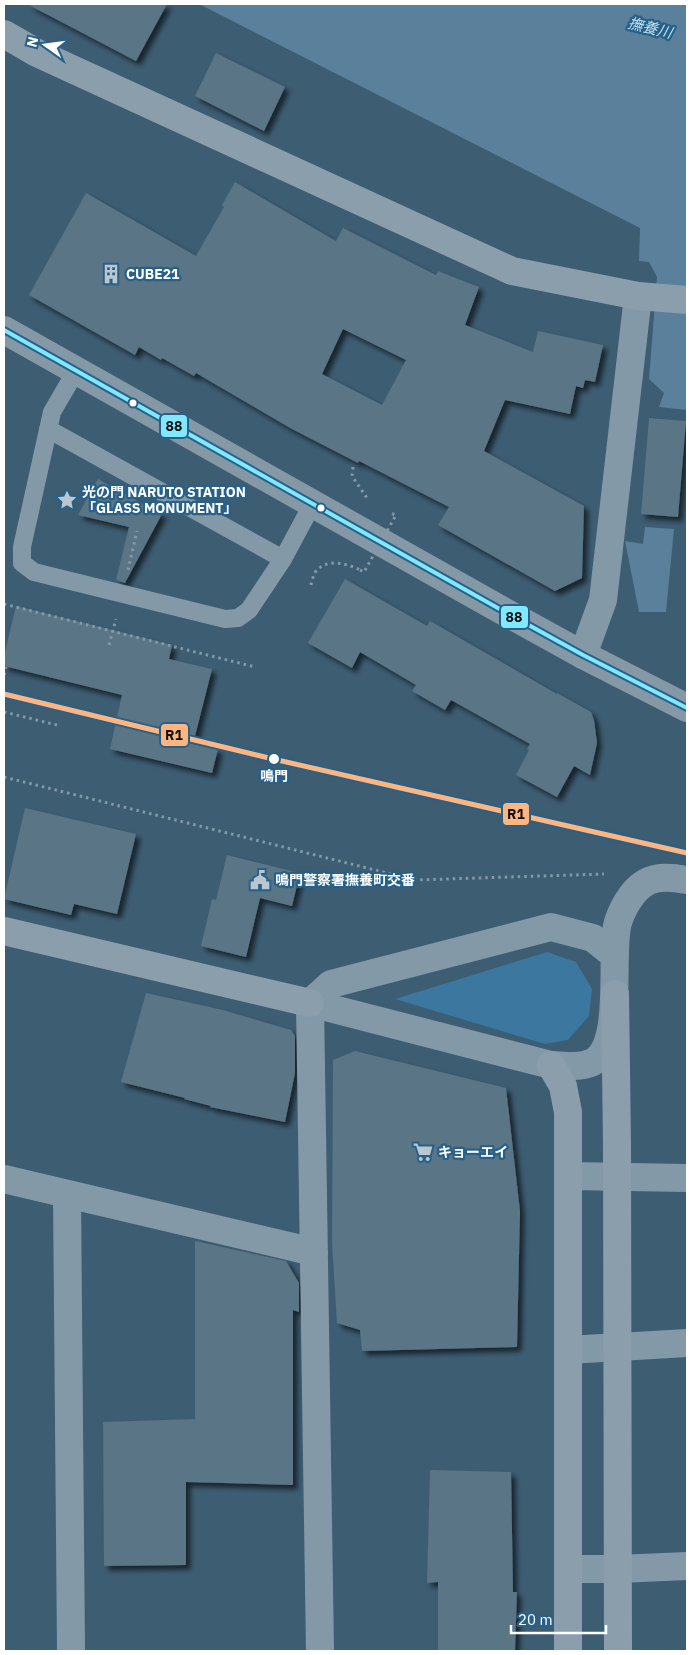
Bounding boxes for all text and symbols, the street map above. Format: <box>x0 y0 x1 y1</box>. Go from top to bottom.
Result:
water label: 撫養川 <box>626 13 676 43</box>
north arrow <box>20 20 70 70</box>
text: N <box>22 35 42 49</box>
building icon: CUBE21 <box>100 263 122 285</box>
place label: CUBE21 <box>126 265 180 283</box>
unlabelled marker <box>128 398 138 408</box>
line badge: 88 <box>160 414 188 438</box>
text: 88 <box>166 417 182 435</box>
place label: 光の門 NARUTO STATION 「GLASS MONUMENT」 <box>82 483 246 517</box>
place icon: 光の門 NARUTO STATION 「GLASS MONUMENT」 <box>56 489 78 511</box>
unlabelled marker <box>316 503 326 513</box>
line badge: 88 <box>500 605 529 629</box>
text: 88 <box>506 608 522 626</box>
line badge: R1 <box>160 723 189 747</box>
text: R1 <box>165 726 184 744</box>
marker: 鳴門 <box>267 752 281 766</box>
place label: 鳴門 <box>260 767 288 785</box>
line badge: R1 <box>502 802 530 826</box>
text: R1 <box>507 805 526 823</box>
public building icon: 鳴門警察署撫養町交番 <box>249 869 271 891</box>
place label: 鳴門警察署撫養町交番 <box>275 871 415 889</box>
supermarket icon: キョーエイ <box>412 1141 434 1163</box>
place label: キョーエイ <box>438 1143 508 1161</box>
scale bar <box>511 1602 606 1634</box>
text: 20 m <box>518 1610 553 1629</box>

